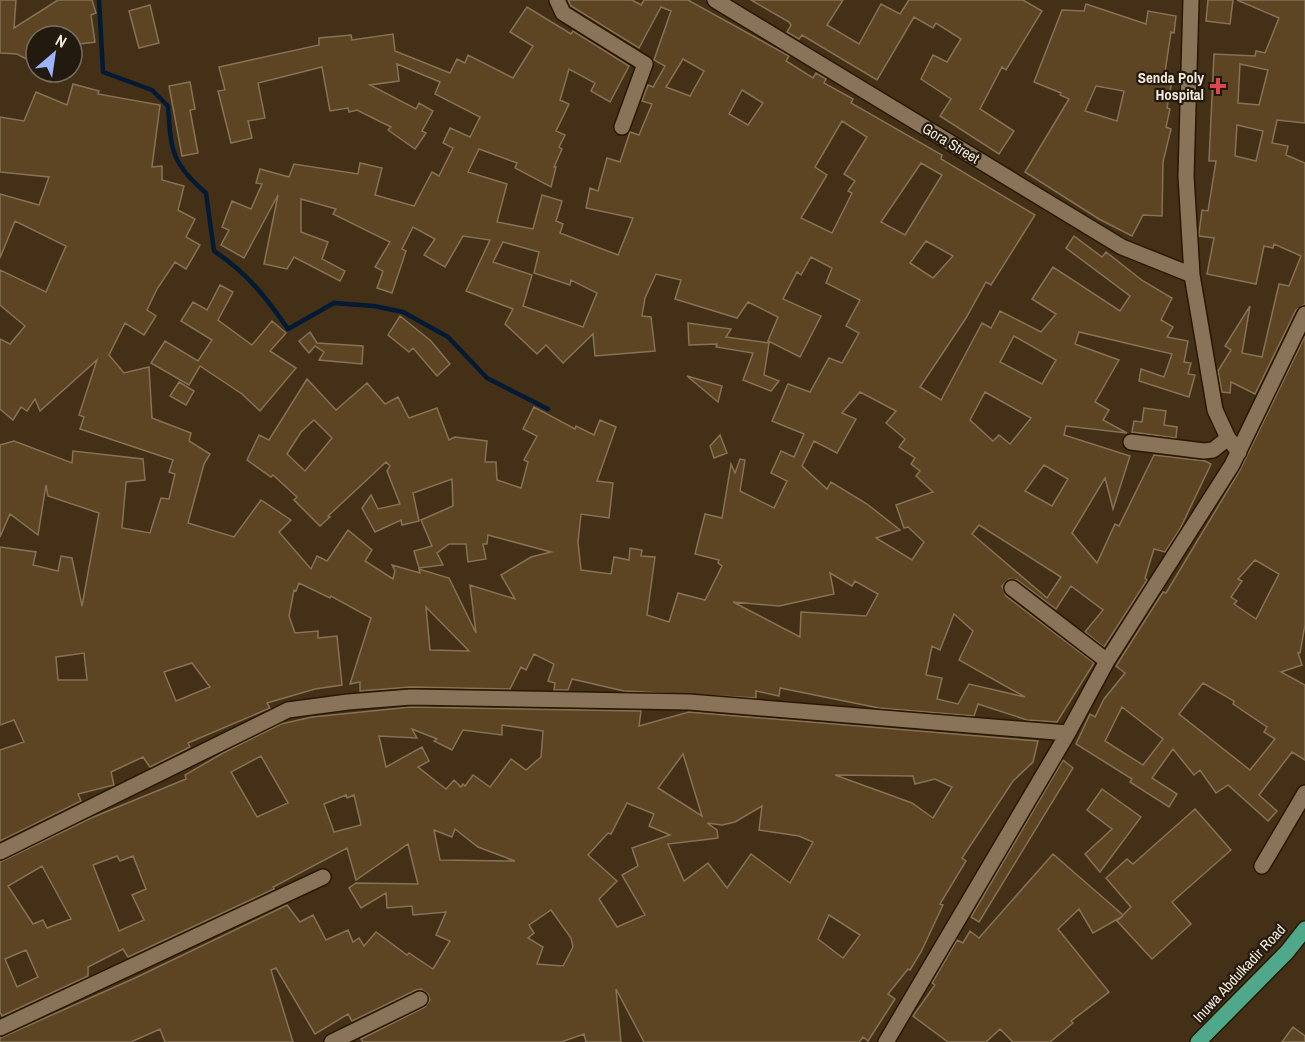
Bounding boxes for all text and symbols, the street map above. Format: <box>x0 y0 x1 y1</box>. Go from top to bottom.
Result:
north arrow <box>24 24 84 84</box>
text: N <box>52 29 71 53</box>
place label: Senda Poly Hospital <box>1138 67 1204 105</box>
marker: Senda Poly Hospital <box>1209 77 1227 95</box>
street label: Gora Street <box>918 118 984 169</box>
street label: Inuwa Abdulkadir Road <box>1188 919 1290 1027</box>

